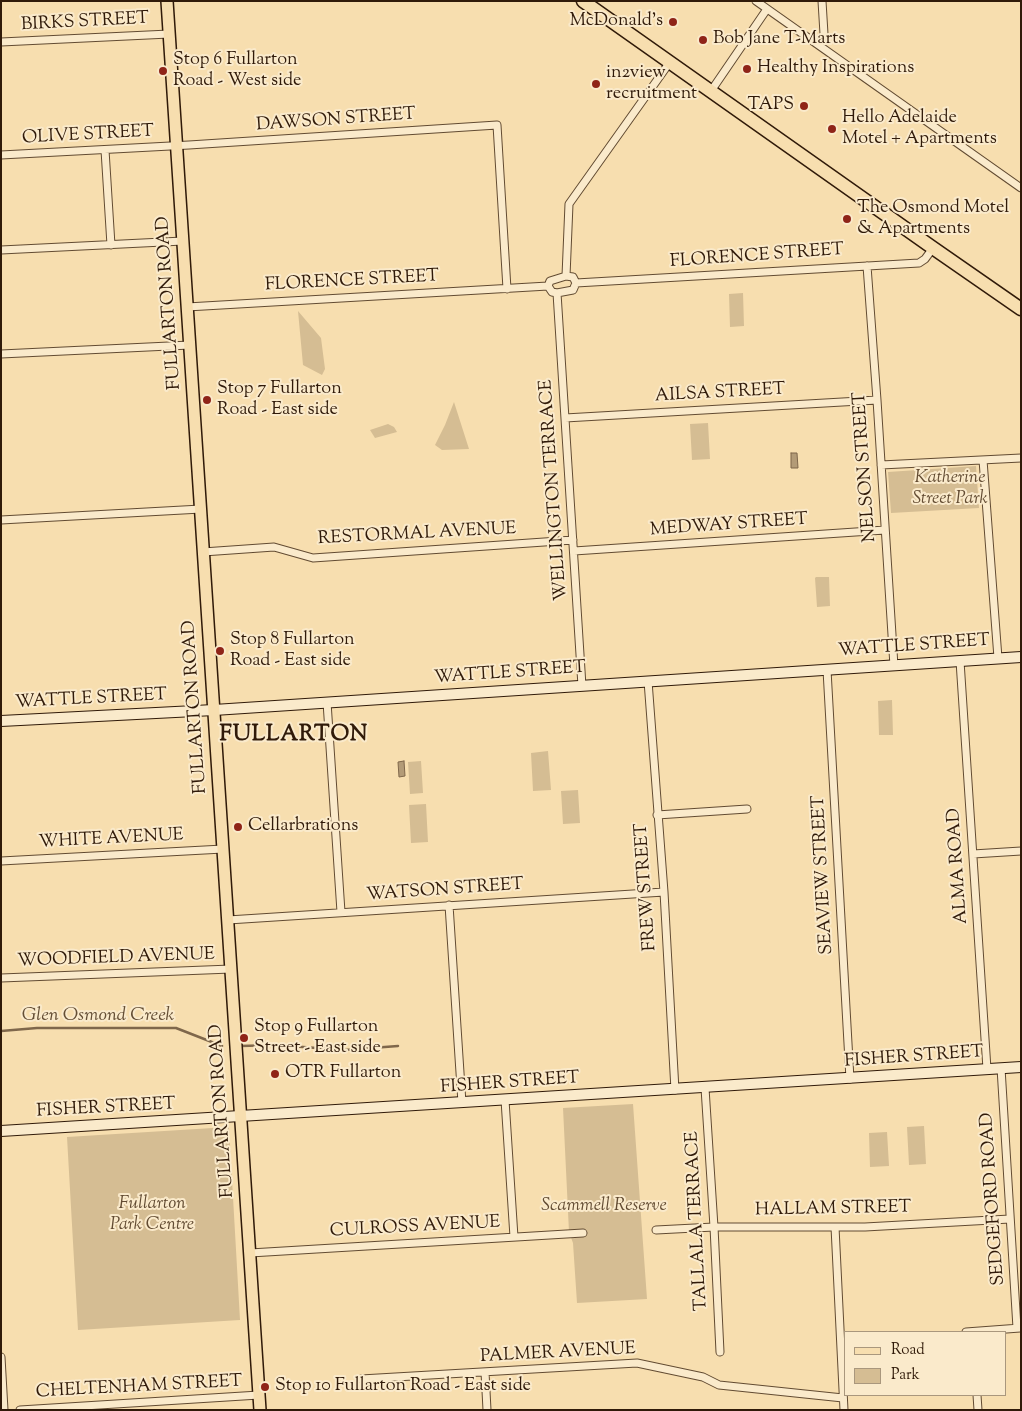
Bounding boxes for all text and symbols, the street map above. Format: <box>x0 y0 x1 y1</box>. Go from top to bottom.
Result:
street label: BIRKS STREET <box>20 9 150 37</box>
place label: McDonald's <box>569 11 663 33</box>
marker: McDonald's <box>667 16 679 28</box>
place label: Bob Jane T-Marts <box>713 29 845 51</box>
marker: Bob Jane T-Marts <box>697 34 709 46</box>
place label: Stop 6 Fullarton Road - West side <box>173 50 301 92</box>
place label: Healthy Inspirations <box>757 58 914 80</box>
place label: in2view recruitment <box>606 63 697 106</box>
marker: Healthy Inspirations <box>741 63 753 75</box>
marker: Stop 6 Fullarton Road - West side <box>157 65 169 77</box>
marker: in2view recruitment <box>590 78 602 90</box>
place label: TAPS <box>747 95 794 117</box>
marker: TAPS <box>798 100 810 112</box>
street label: DAWSON STREET <box>256 105 416 137</box>
place label: Hello Adelaide Motel + Apartments <box>842 108 997 150</box>
street label: OLIVE STREET <box>22 122 154 150</box>
marker: Hello Adelaide Motel + Apartments <box>826 123 838 135</box>
place label: The Osmond Motel & Apartments <box>857 198 1009 240</box>
marker: The Osmond Motel & Apartments <box>841 213 853 225</box>
street label: FULLARTON ROAD <box>153 215 187 391</box>
street label: FLORENCE STREET <box>669 240 845 274</box>
street label: FLORENCE STREET <box>264 267 440 297</box>
place label: Stop 7 Fullarton Road - East side <box>217 379 342 422</box>
street label: WELLINGTON TERRACE <box>536 379 574 601</box>
street label: AILSA STREET <box>654 380 786 408</box>
street label: NELSON STREET <box>850 391 882 543</box>
marker: Stop 7 Fullarton Road - East side <box>201 394 213 406</box>
park label: Katherine Street Park <box>912 468 988 510</box>
street label: MEDWAY STREET <box>649 510 809 542</box>
street label: RESTORMAL AVENUE <box>317 519 517 551</box>
street label: FULLARTON ROAD <box>179 619 213 795</box>
place label: Stop 8 Fullarton Road - East side <box>230 630 355 672</box>
street label: WATTLE STREET <box>837 631 991 663</box>
marker: Stop 8 Fullarton Road - East side <box>214 645 226 657</box>
street label: WATTLE STREET <box>433 658 587 690</box>
street label: WATTLE STREET <box>15 685 167 715</box>
district label: FULLARTON <box>218 723 370 749</box>
street label: SEAVIEW STREET <box>809 795 839 955</box>
street label: ALMA ROAD <box>944 807 974 925</box>
place label: Cellarbrations <box>248 816 358 838</box>
marker: Cellarbrations <box>232 821 244 833</box>
street label: FREW STREET <box>632 822 662 952</box>
street label: WHITE AVENUE <box>38 825 184 855</box>
street label: WATSON STREET <box>366 875 524 907</box>
street label: WOODFIELD AVENUE <box>17 945 215 973</box>
water label: Glen Osmond Creek <box>22 1006 174 1028</box>
place label: Stop 9 Fullarton Street - East side <box>254 1017 381 1060</box>
street label: FULLARTON ROAD <box>206 1023 240 1199</box>
marker: Stop 9 Fullarton Street - East side <box>238 1032 250 1044</box>
street label: FISHER STREET <box>844 1042 984 1074</box>
place label: OTR Fullarton <box>285 1063 401 1085</box>
marker: OTR Fullarton <box>269 1068 281 1080</box>
street label: FISHER STREET <box>440 1068 580 1100</box>
street label: FISHER STREET <box>36 1095 176 1123</box>
street label: SEDGEFORD ROAD <box>977 1112 1011 1286</box>
street label: TALLALA TERRACE <box>683 1131 713 1311</box>
park label: Fullarton Park Centre <box>110 1194 194 1236</box>
park label: Scammell Reserve <box>541 1196 667 1218</box>
street label: HALLAM STREET <box>755 1198 911 1222</box>
street label: CULROSS AVENUE <box>329 1213 501 1243</box>
legend <box>844 1331 1007 1396</box>
street label: PALMER AVENUE <box>480 1339 636 1369</box>
text: Road <box>891 1340 925 1361</box>
text: Park <box>891 1365 920 1386</box>
street label: CHELTENHAM STREET <box>35 1372 243 1404</box>
place label: Stop 10 Fullarton Road - East side <box>275 1376 531 1398</box>
marker: Stop 10 Fullarton Road - East side <box>259 1381 271 1393</box>

